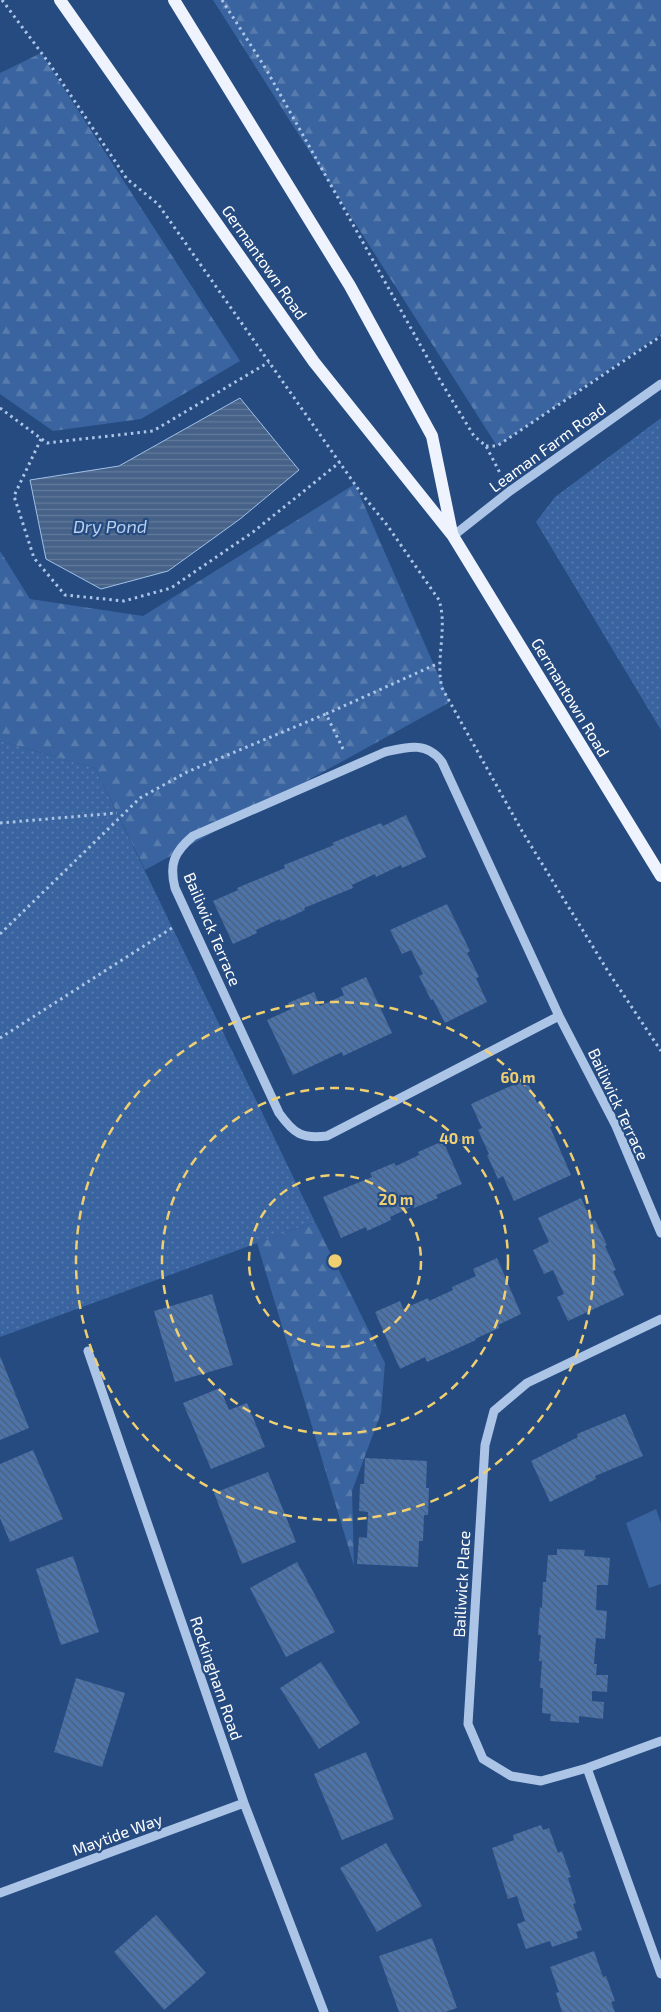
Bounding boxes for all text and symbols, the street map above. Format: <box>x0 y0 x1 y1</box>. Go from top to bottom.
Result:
street label: Germantown Road <box>218 201 312 323</box>
street label: Leaman Farm Road <box>485 398 609 496</box>
water label: Dry Pond <box>73 515 147 537</box>
street label: Germantown Road <box>528 634 614 760</box>
street label: Bailiwick Terrace <box>181 869 245 989</box>
street label: Bailiwick Terrace <box>585 1045 653 1163</box>
text: 60 m <box>501 1068 535 1086</box>
text: 40 m <box>439 1129 475 1147</box>
text: 20 m <box>379 1190 413 1208</box>
centre of rings <box>326 1252 344 1270</box>
street label: Bailiwick Place <box>449 1530 473 1638</box>
street label: Rockingham Road <box>187 1614 247 1742</box>
street label: Maytide Way <box>69 1809 165 1859</box>

